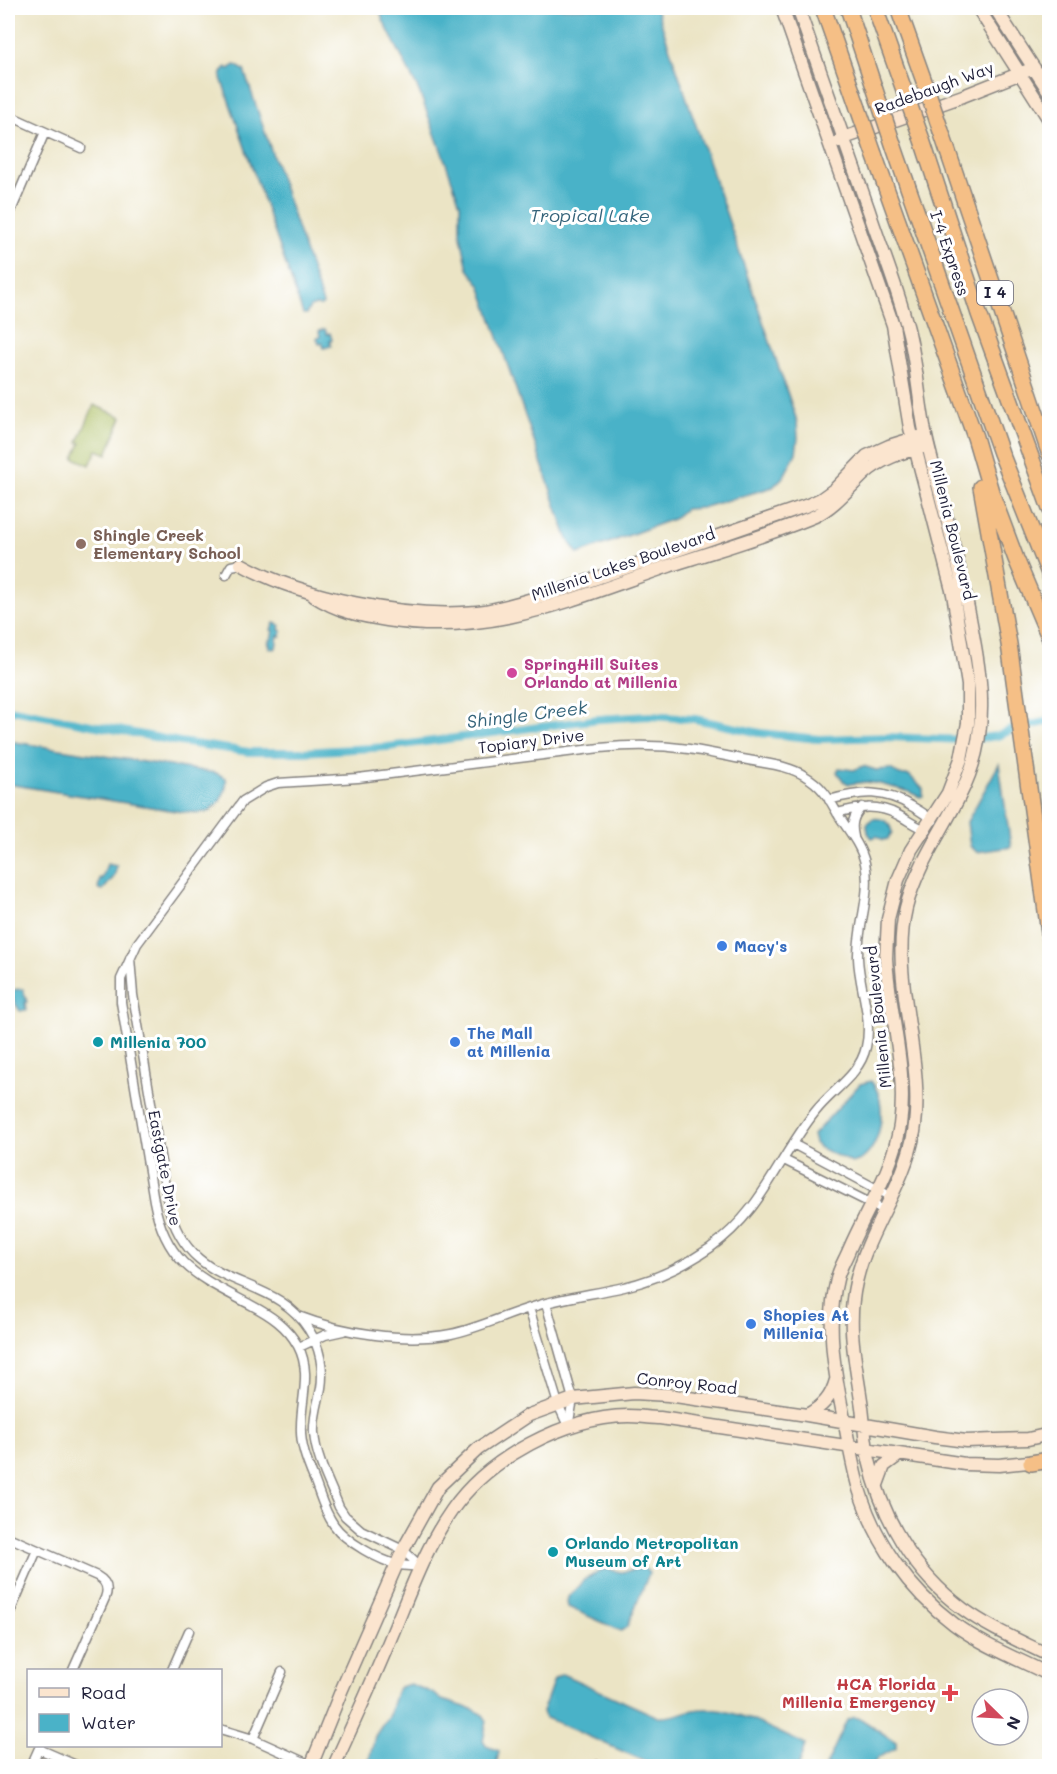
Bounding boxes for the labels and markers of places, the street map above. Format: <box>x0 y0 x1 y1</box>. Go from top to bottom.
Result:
place label: Shingle Creek Elementary School <box>93 524 241 563</box>
marker: Shingle Creek Elementary School <box>74 537 88 551</box>
place label: SpringHill Suites Orlando at Millenia <box>524 653 678 692</box>
marker: SpringHill Suites Orlando at Millenia <box>505 666 519 680</box>
place label: Macy's <box>734 935 787 956</box>
marker: Macy's <box>715 939 729 953</box>
place label: The Mall at Millenia <box>467 1022 551 1061</box>
place label: Millenia 700 <box>110 1031 206 1052</box>
marker: Millenia 700 <box>91 1035 105 1049</box>
marker: The Mall at Millenia <box>448 1035 462 1049</box>
place label: Shopies At Millenia <box>763 1304 849 1343</box>
marker: Shopies At Millenia <box>744 1317 758 1331</box>
place label: Orlando Metropolitan Museum of Art <box>565 1532 739 1571</box>
marker: Orlando Metropolitan Museum of Art <box>546 1545 560 1559</box>
place label: HCA Florida Millenia Emergency <box>782 1673 936 1712</box>
marker: HCA Florida Millenia Emergency <box>941 1684 959 1702</box>

